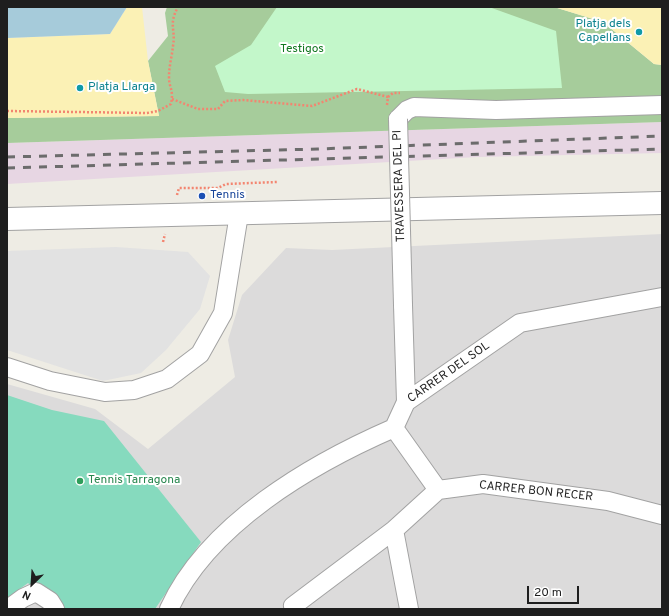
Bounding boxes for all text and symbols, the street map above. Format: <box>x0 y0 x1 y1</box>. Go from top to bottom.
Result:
place label: Platja dels Capellans <box>575 18 631 46</box>
marker: Platja dels Capellans <box>634 27 644 37</box>
park label: Testigos <box>280 43 324 57</box>
place label: Platja Llarga <box>88 81 155 95</box>
marker: Platja Llarga <box>75 83 85 93</box>
street label: TRAVESSERA DEL PI <box>391 130 409 242</box>
place label: Tennis <box>210 189 245 203</box>
marker: Tennis <box>197 191 207 201</box>
street label: CARRER DEL SOL <box>405 339 493 407</box>
place label: Tennis Tarragona <box>88 474 180 488</box>
marker: Tennis Tarragona <box>75 476 85 486</box>
street label: CARRER BON RECER <box>478 479 594 505</box>
north arrow <box>12 564 52 604</box>
scale bar <box>529 578 581 604</box>
text: 20 m <box>534 585 562 601</box>
text: N <box>20 587 33 603</box>

